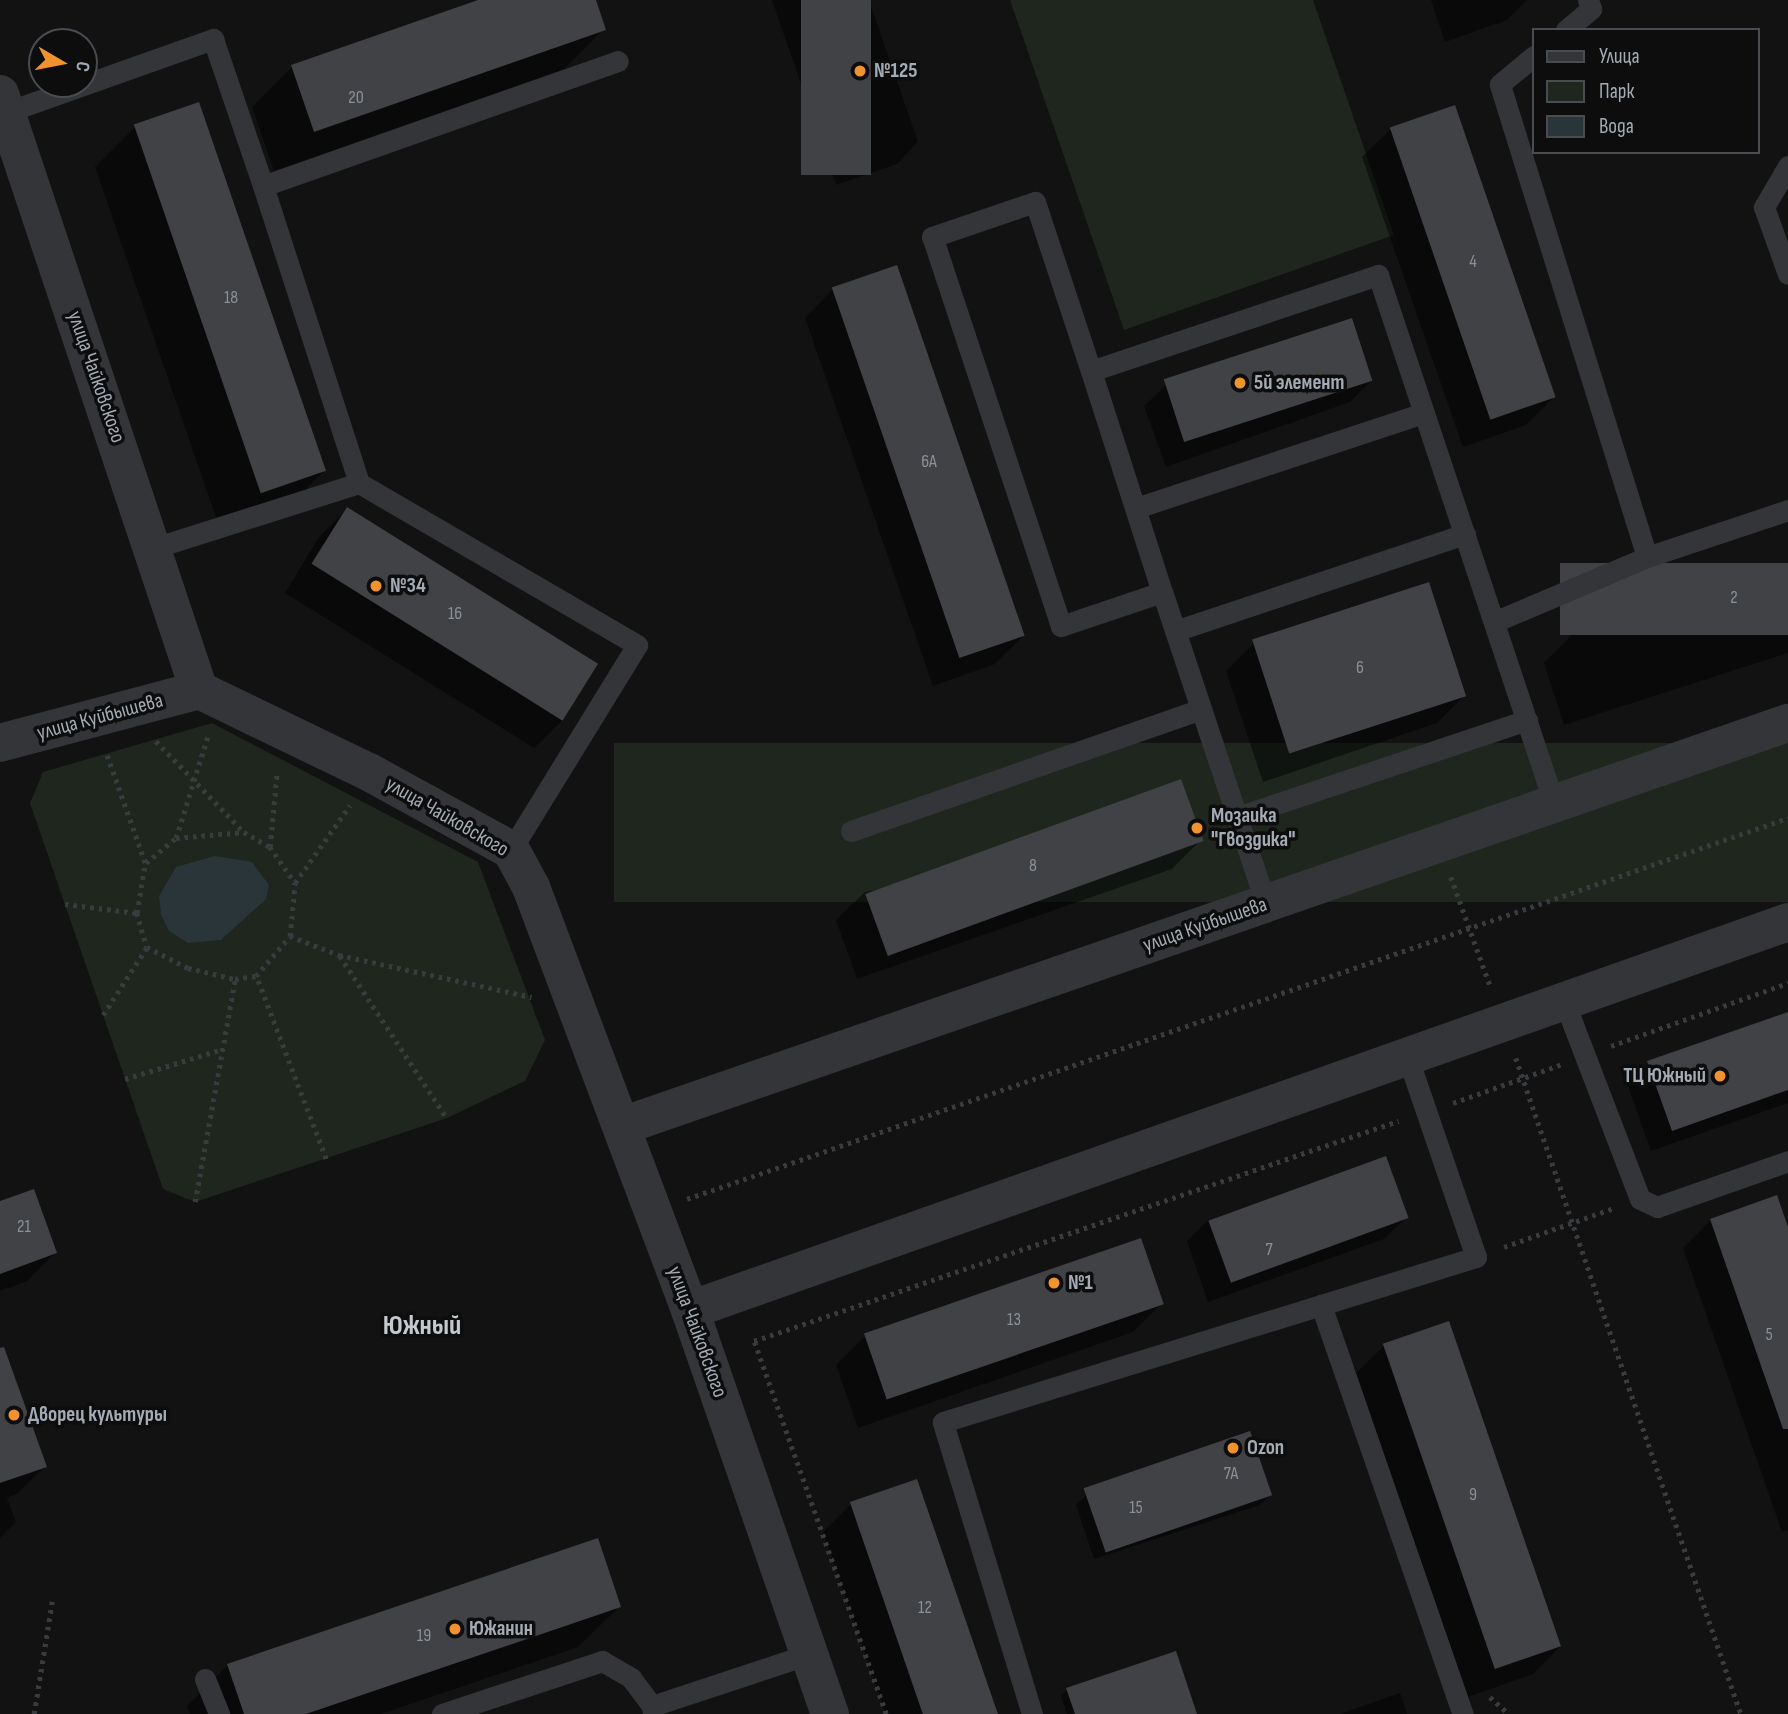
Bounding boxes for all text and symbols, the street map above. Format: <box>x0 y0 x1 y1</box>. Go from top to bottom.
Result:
north arrow <box>28 28 98 98</box>
legend <box>1532 28 1760 154</box>
text: Улица <box>1599 44 1640 69</box>
place label: №125 <box>874 58 917 84</box>
text: С <box>70 60 94 73</box>
marker: №125 <box>852 63 868 79</box>
text: Парк <box>1599 79 1634 104</box>
house number: 20 <box>348 87 364 109</box>
text: Вода <box>1599 114 1634 139</box>
house number: 4 <box>1469 251 1477 273</box>
house number: 18 <box>224 287 238 309</box>
street label: улица Чайковского <box>62 308 130 446</box>
place label: 5й элемент <box>1254 370 1344 396</box>
marker: 5й элемент <box>1232 375 1248 391</box>
house number: 6А <box>921 451 937 473</box>
place label: №34 <box>390 573 426 599</box>
marker: №34 <box>368 578 384 594</box>
house number: 2 <box>1730 587 1738 609</box>
house number: 16 <box>448 603 462 625</box>
house number: 6 <box>1356 657 1364 679</box>
street label: улица Куйбышева <box>34 688 166 746</box>
street label: улица Чайковского <box>381 772 513 862</box>
place label: Мозаика "Гвоздика" <box>1211 803 1295 853</box>
marker: Мозаика "Гвоздика" <box>1189 820 1205 836</box>
house number: 8 <box>1029 855 1037 877</box>
street label: улица Куйбышева <box>1140 892 1270 958</box>
place label: ТЦ Южный <box>1623 1063 1706 1089</box>
marker: ТЦ Южный <box>1712 1068 1728 1084</box>
house number: 21 <box>17 1216 31 1238</box>
house number: 7 <box>1265 1239 1273 1261</box>
street label: улица Чайковского <box>662 1263 732 1401</box>
place label: №1 <box>1068 1270 1093 1296</box>
marker: №1 <box>1046 1275 1062 1291</box>
district label: Южный <box>383 1309 461 1343</box>
house number: 13 <box>1007 1309 1021 1331</box>
house number: 5 <box>1765 1324 1773 1346</box>
place label: Дворец культуры <box>28 1402 167 1428</box>
marker: Дворец культуры <box>6 1407 22 1423</box>
place label: Ozon <box>1247 1435 1284 1461</box>
marker: Ozon <box>1225 1440 1241 1456</box>
house number: 7А <box>1224 1463 1238 1485</box>
house number: 9 <box>1469 1484 1477 1506</box>
house number: 15 <box>1129 1497 1143 1519</box>
house number: 12 <box>918 1597 932 1619</box>
place label: Южанин <box>469 1616 533 1642</box>
marker: Южанин <box>447 1621 463 1637</box>
house number: 19 <box>417 1625 431 1647</box>

